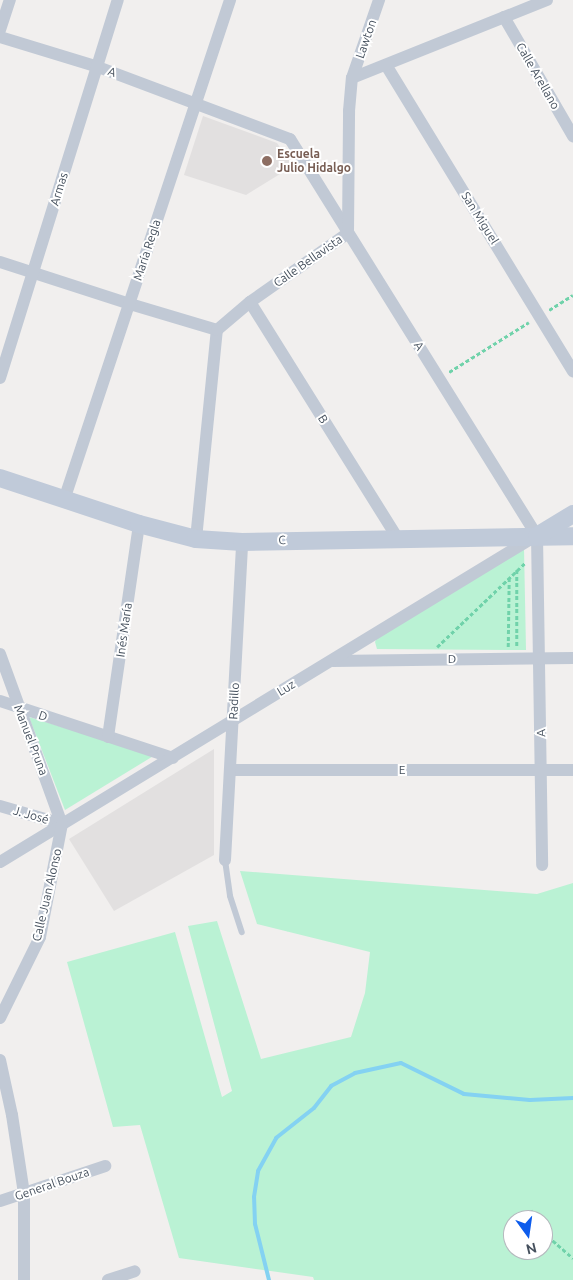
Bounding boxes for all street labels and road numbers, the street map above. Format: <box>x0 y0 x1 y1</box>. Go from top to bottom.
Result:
street label: Lawton <box>353 18 379 60</box>
street label: Calle Arellano <box>513 40 563 112</box>
street label: A <box>106 64 118 80</box>
street label: Armas <box>47 171 71 207</box>
street label: San Miguel <box>458 189 502 247</box>
street label: María Regla <box>130 218 164 282</box>
street label: Calle Bellavista <box>271 232 345 290</box>
street label: A <box>411 339 427 353</box>
street label: B <box>315 412 331 426</box>
street label: C <box>278 533 286 547</box>
street label: Inés María <box>113 602 135 658</box>
street label: D <box>448 652 456 666</box>
street label: Luz <box>274 677 298 699</box>
street label: Radillo <box>226 682 242 720</box>
street label: Manuel Pruna <box>11 703 51 777</box>
street label: D <box>37 708 49 724</box>
street label: A <box>534 729 548 737</box>
street label: E <box>399 763 405 777</box>
street label: J. José <box>12 803 50 827</box>
street label: Calle Juan Alonso <box>29 847 65 943</box>
street label: General Bouza <box>13 1165 91 1203</box>

